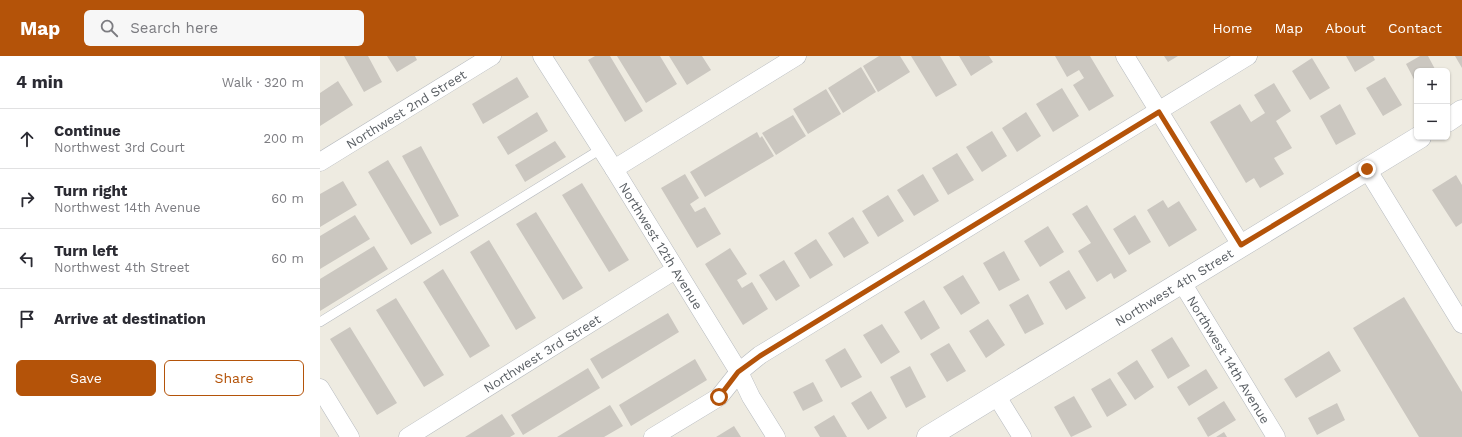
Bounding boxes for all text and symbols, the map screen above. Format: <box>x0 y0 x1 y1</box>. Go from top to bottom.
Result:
search box <box>84 10 364 46</box>
text: Map <box>20 17 60 40</box>
icon: search <box>98 17 120 39</box>
text: Search here <box>130 19 218 37</box>
text: Home <box>1212 20 1252 36</box>
text: Map <box>1274 20 1303 36</box>
text: About <box>1325 20 1366 36</box>
text: Contact <box>1388 20 1442 36</box>
street label: Northwest 2nd Street <box>344 67 469 152</box>
map controls <box>1414 68 1450 140</box>
button: + <box>1414 68 1450 104</box>
text: 4 min <box>16 72 63 92</box>
text: Walk · 320 m <box>222 75 304 90</box>
button: − <box>1414 104 1450 140</box>
text: Continue <box>54 122 121 140</box>
icon: ahead <box>16 128 38 150</box>
text: 200 m <box>263 131 304 146</box>
text: Northwest 3rd Court <box>54 140 185 155</box>
route end <box>1358 160 1376 178</box>
street label: Northwest 12th Avenue <box>616 180 706 312</box>
text: Turn right <box>54 182 127 200</box>
icon: right <box>16 188 38 210</box>
text: 60 m <box>271 191 304 206</box>
text: Northwest 14th Avenue <box>54 200 201 215</box>
text: Turn left <box>54 242 118 260</box>
street label: Northwest 4th Street <box>1112 246 1236 329</box>
icon: left <box>16 248 38 270</box>
text: 60 m <box>271 251 304 266</box>
text: Northwest 4th Street <box>54 260 189 275</box>
street label: Northwest 14th Avenue <box>1184 293 1273 426</box>
icon: arrive <box>16 308 38 330</box>
text: Arrive at destination <box>54 310 206 328</box>
street label: Northwest 3rd Street <box>481 311 604 396</box>
button: Save <box>16 360 156 396</box>
button: Share <box>164 360 304 396</box>
route start <box>710 388 728 406</box>

